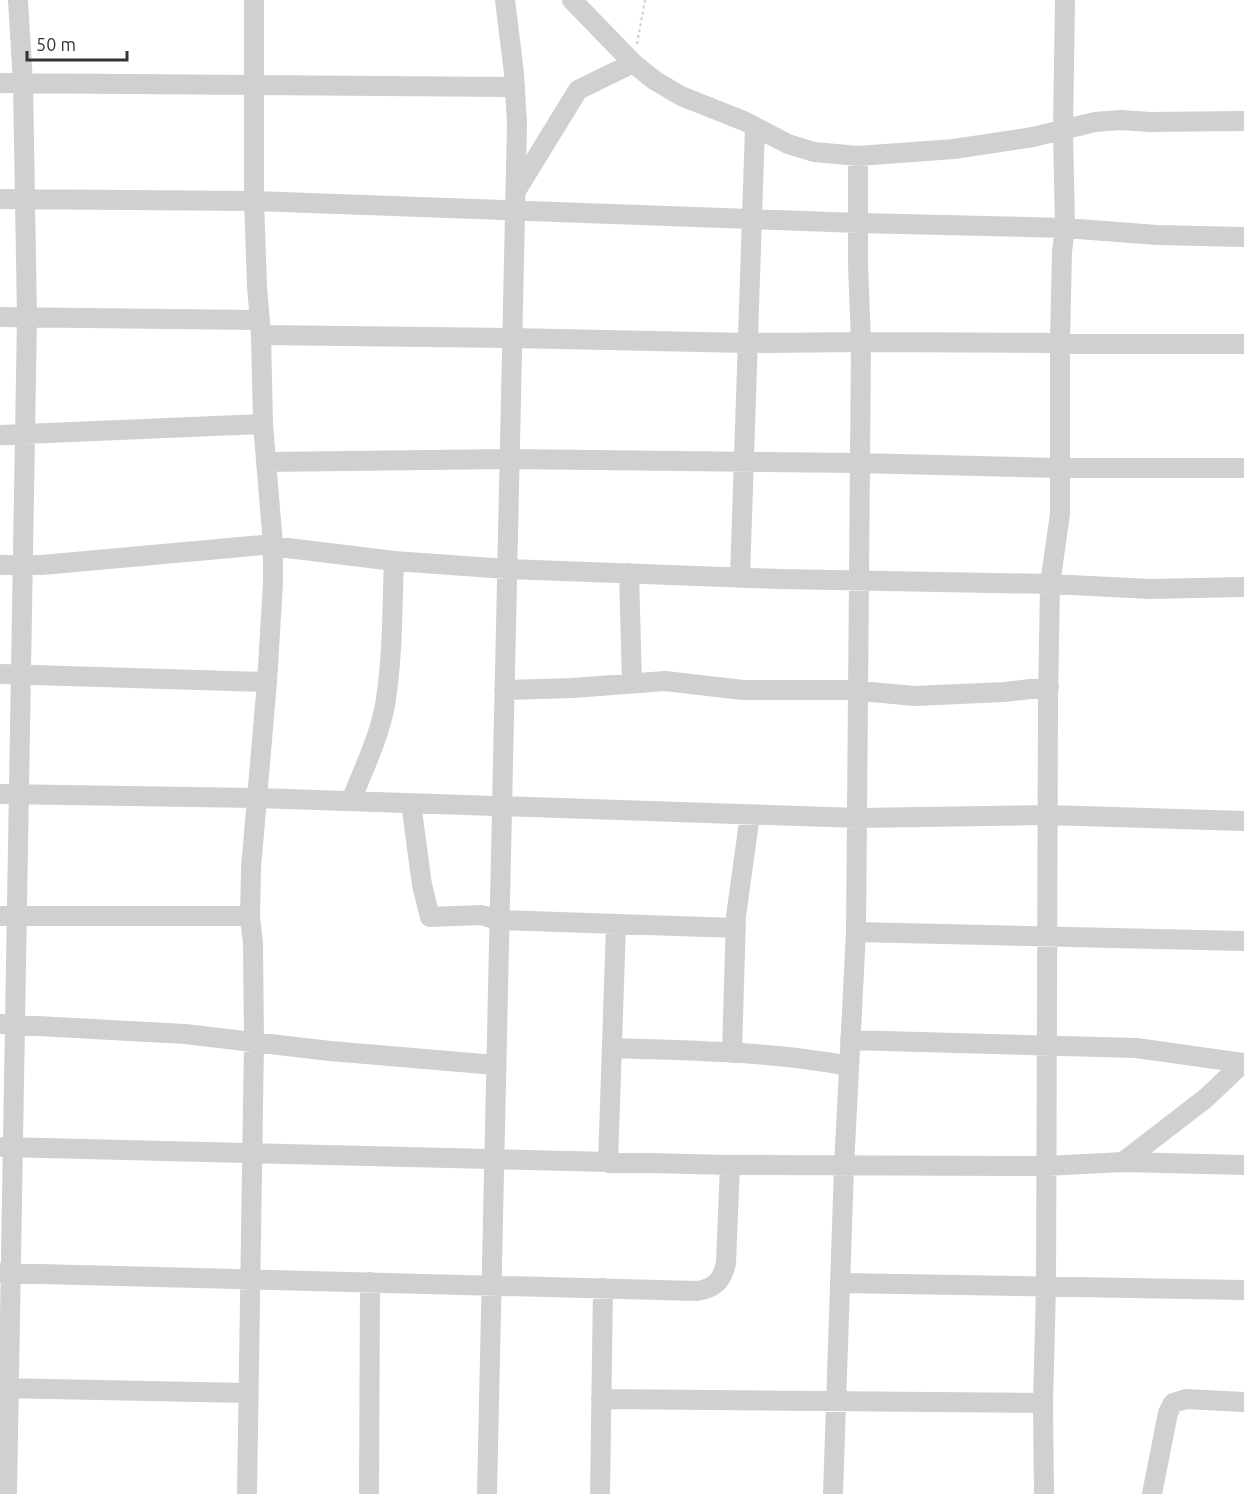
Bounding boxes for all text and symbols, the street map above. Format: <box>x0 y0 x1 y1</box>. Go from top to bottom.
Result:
scale bar <box>27 24 128 62</box>
text: 50 m <box>36 34 76 54</box>

